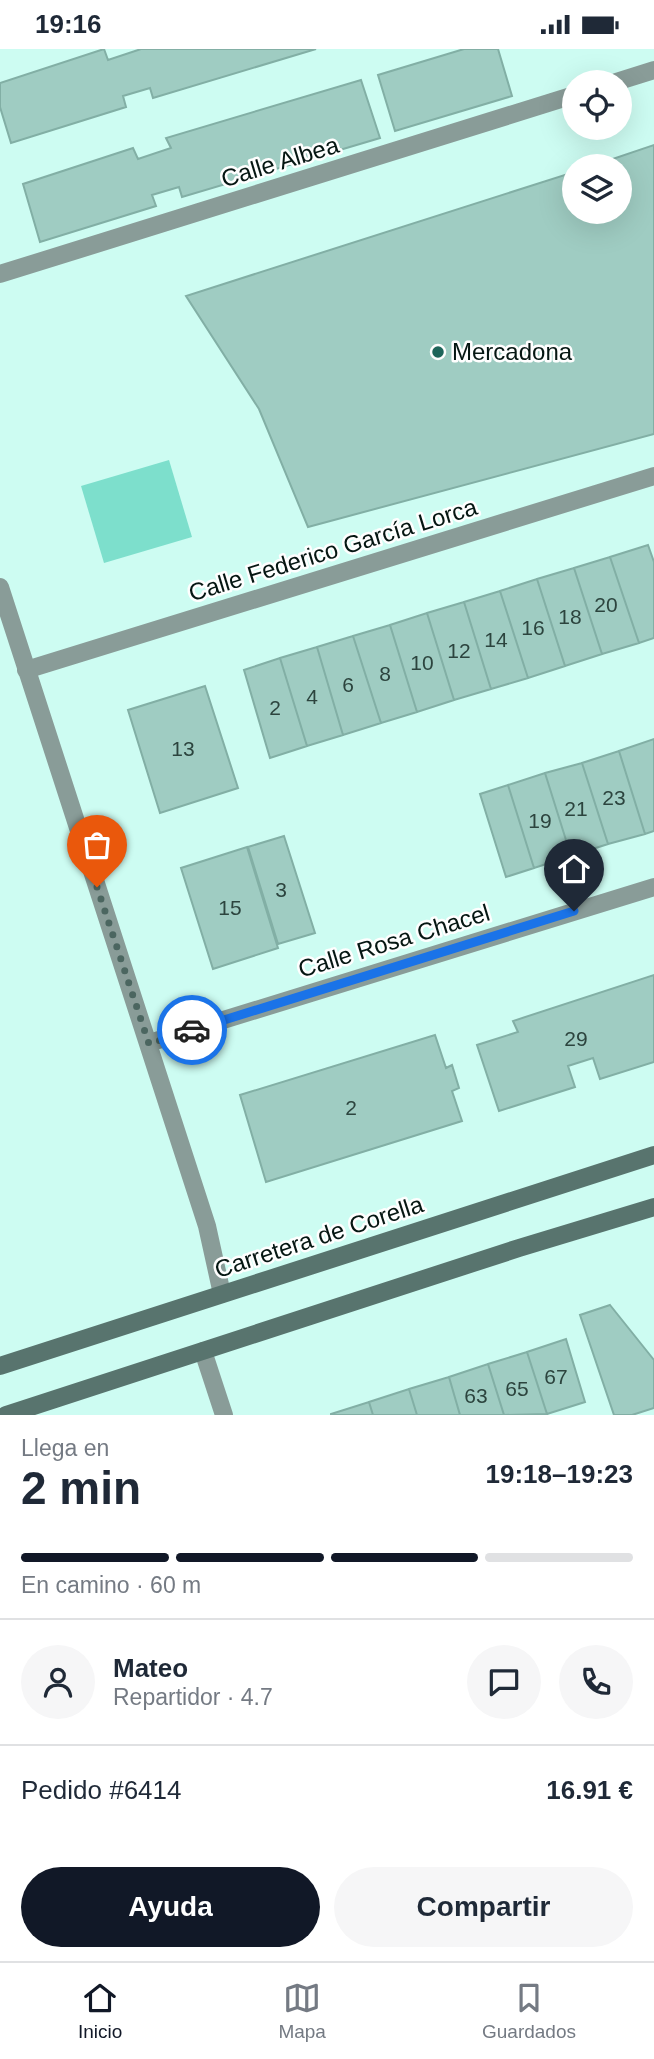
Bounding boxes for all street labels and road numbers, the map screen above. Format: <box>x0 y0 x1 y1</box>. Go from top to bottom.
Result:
street label: Calle Albea <box>218 131 342 192</box>
street label: Calle Federico García Lorca <box>185 493 481 606</box>
street label: Calle Rosa Chacel <box>295 899 493 982</box>
street label: Carretera de Corella <box>211 1190 427 1283</box>

